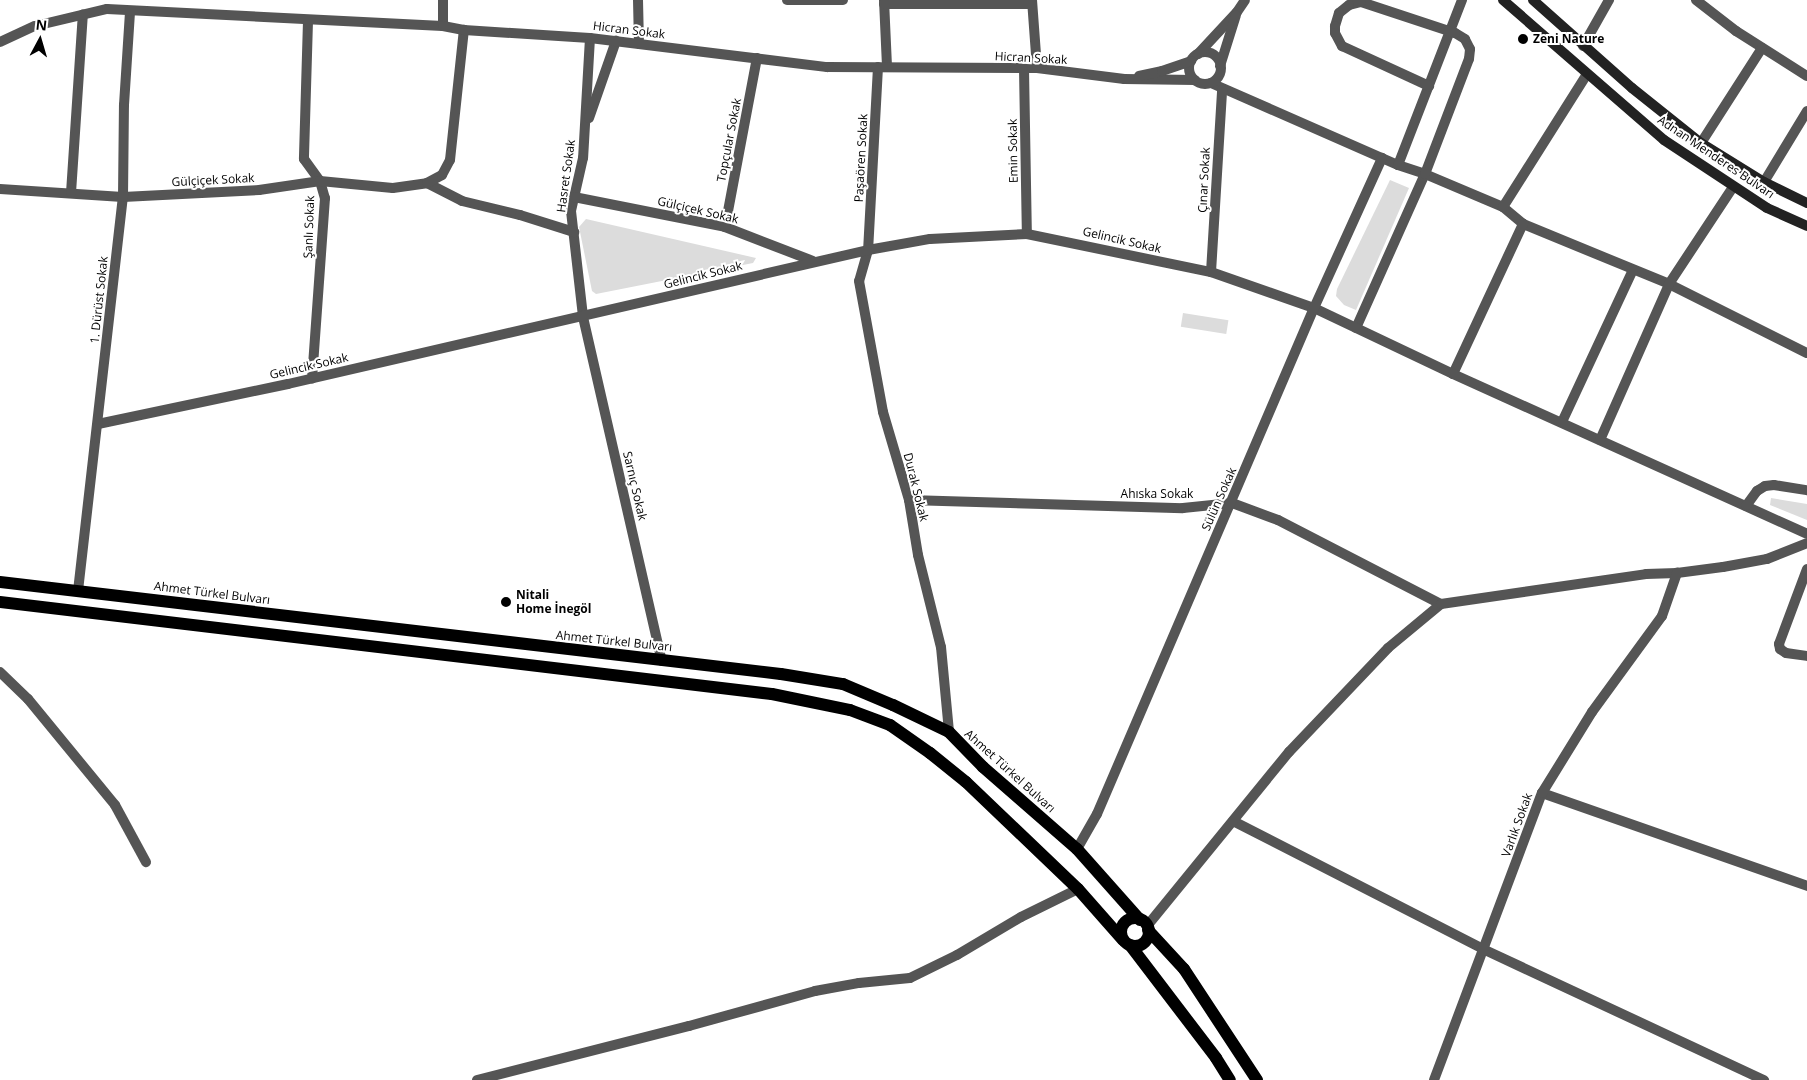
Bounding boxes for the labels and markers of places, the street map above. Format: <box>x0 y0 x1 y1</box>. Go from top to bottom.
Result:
place label: Zeni Nature <box>1533 32 1604 46</box>
marker: Zeni Nature <box>1517 33 1529 45</box>
place label: Nitali Home İnegöl <box>516 588 591 616</box>
marker: Nitali Home İnegöl <box>500 596 512 608</box>

